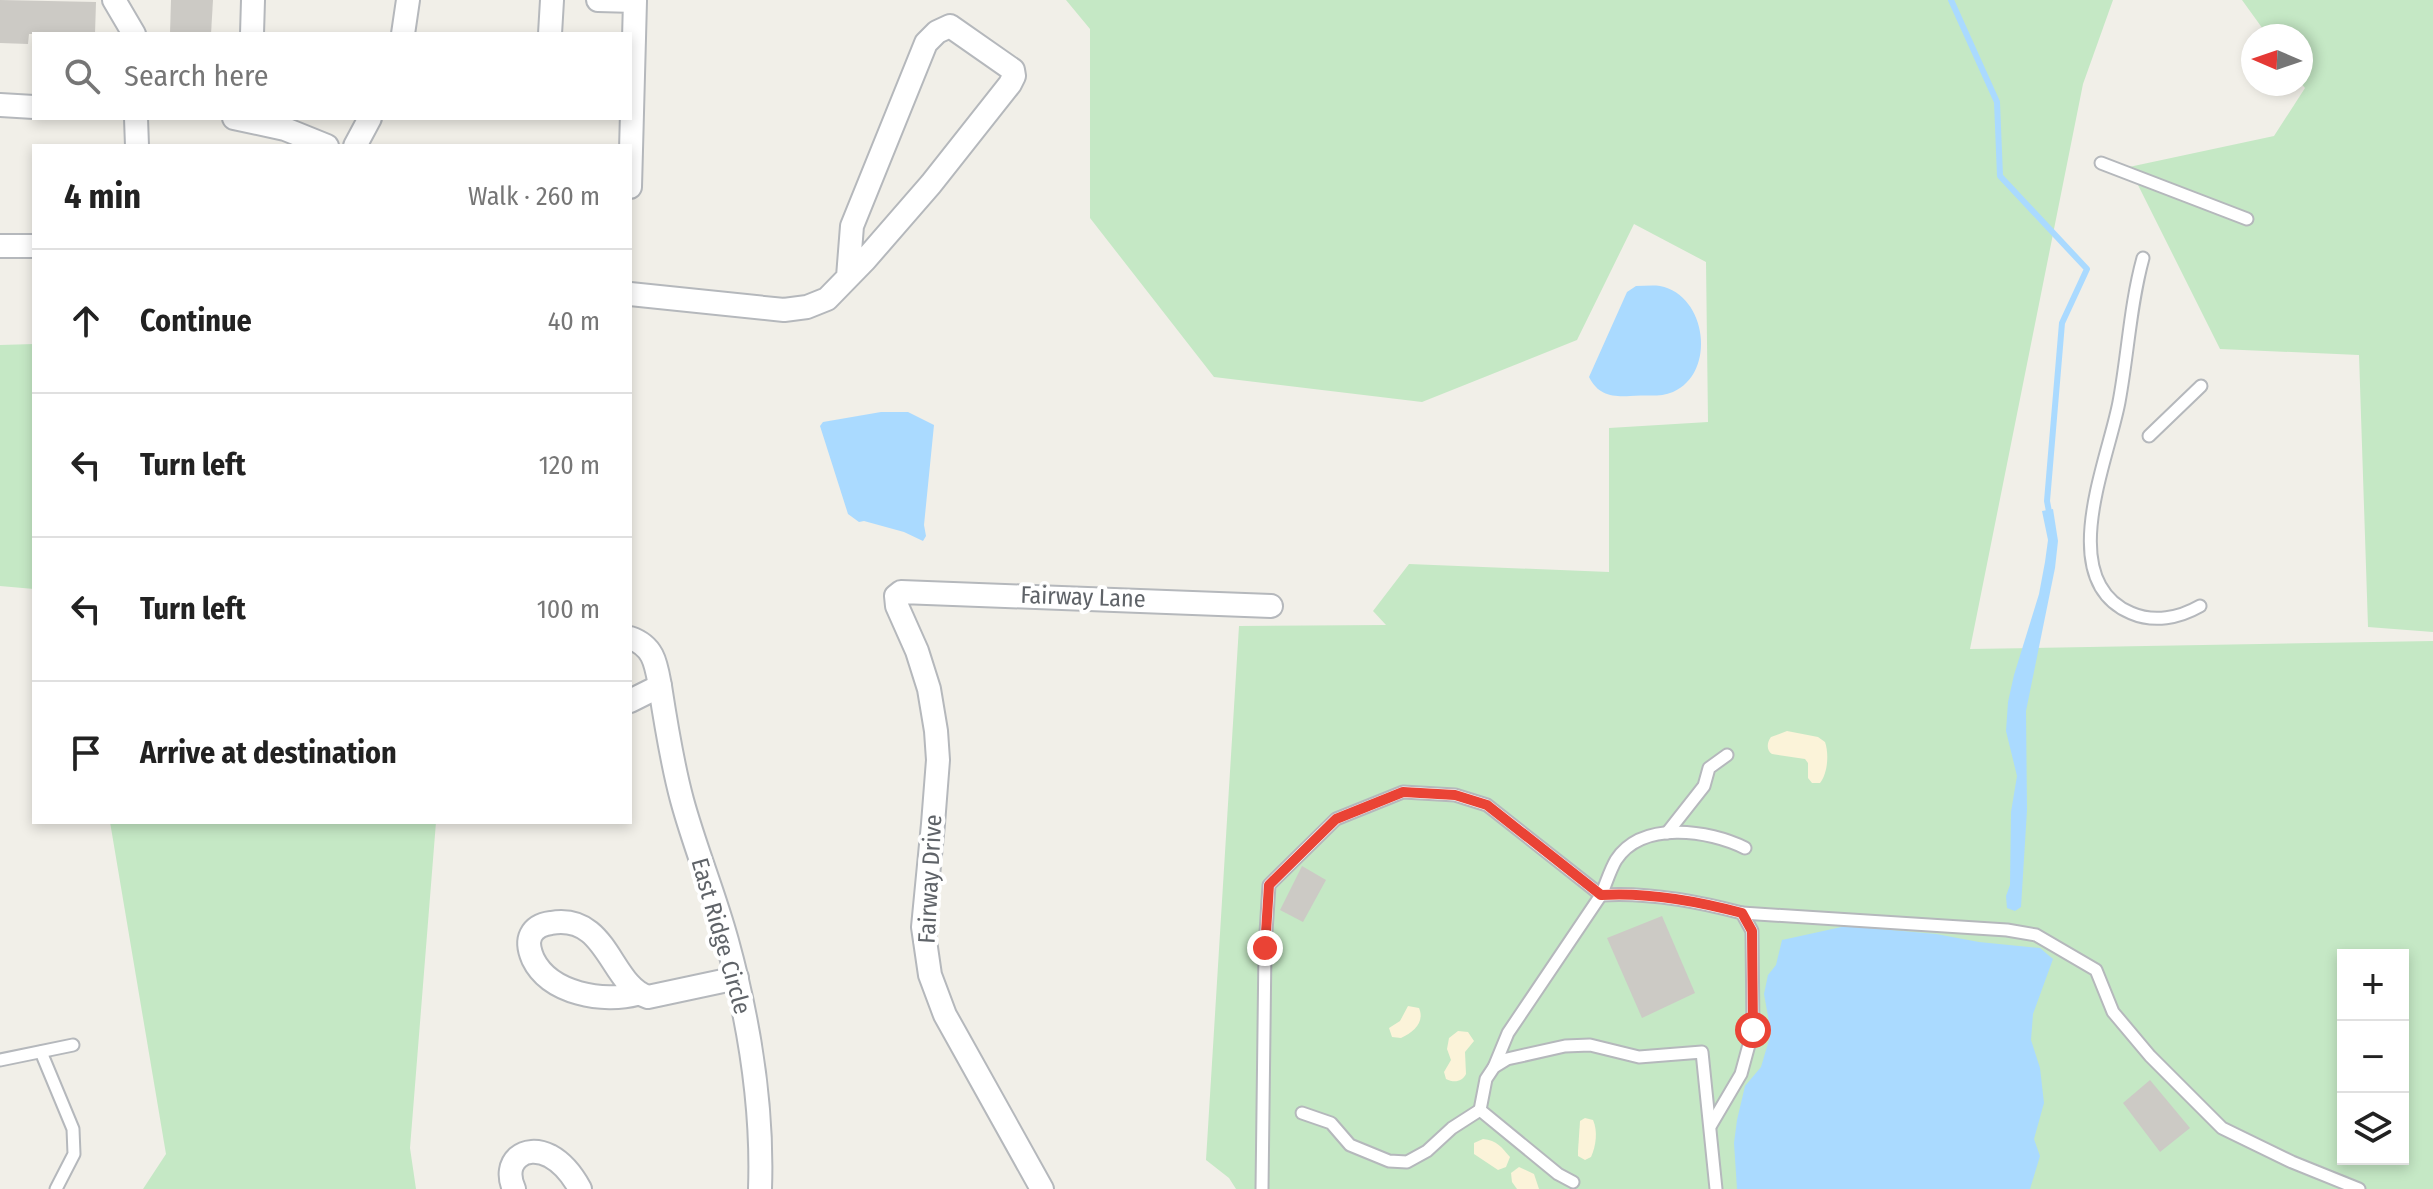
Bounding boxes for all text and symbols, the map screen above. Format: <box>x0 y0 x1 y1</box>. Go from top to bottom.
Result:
north arrow <box>2241 24 2313 96</box>
search box <box>32 32 632 120</box>
icon: search <box>60 54 104 98</box>
text: Search here <box>124 58 269 94</box>
text: 4 min <box>64 176 141 217</box>
text: Walk · 260 m <box>468 181 600 212</box>
icon: ahead <box>64 299 108 343</box>
text: Continue <box>140 303 252 339</box>
text: 40 m <box>548 306 600 337</box>
icon: left <box>64 443 108 487</box>
text: Turn left <box>140 447 246 483</box>
text: 120 m <box>539 450 600 481</box>
street label: Fairway Lane <box>1020 581 1146 613</box>
icon: left <box>64 587 108 631</box>
text: Turn left <box>140 591 246 627</box>
text: 100 m <box>537 594 600 625</box>
icon: arrive <box>64 731 108 775</box>
text: Arrive at destination <box>140 735 397 771</box>
street label: Fairway Drive <box>913 814 947 944</box>
street label: East Ridge Circle <box>685 855 757 1017</box>
route end <box>1247 930 1283 966</box>
map controls <box>2337 949 2409 1165</box>
button: + <box>2337 949 2409 1021</box>
route start <box>1735 1012 1771 1048</box>
button: − <box>2337 1021 2409 1093</box>
button: layers <box>2337 1093 2409 1165</box>

